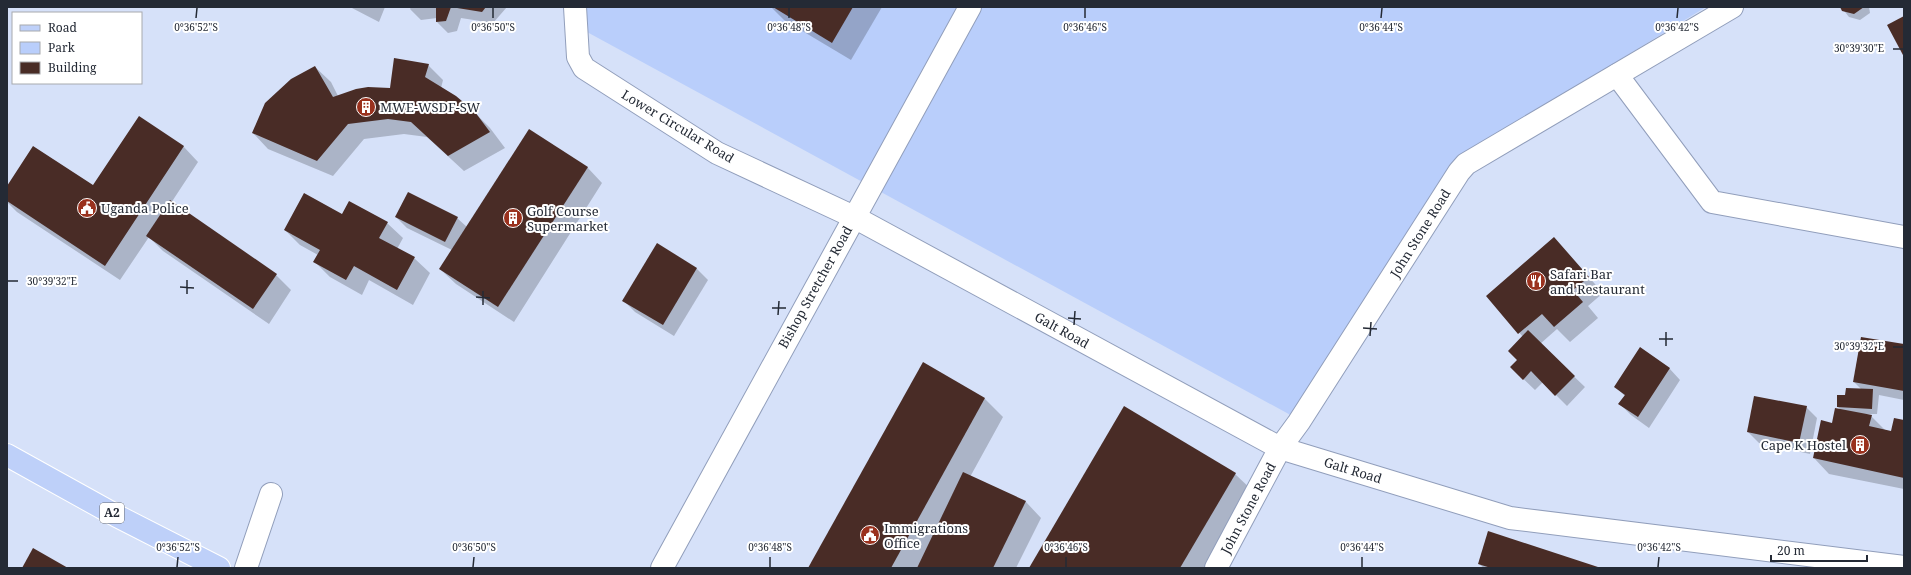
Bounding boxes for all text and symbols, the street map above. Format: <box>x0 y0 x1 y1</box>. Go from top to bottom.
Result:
legend <box>12 12 142 84</box>
text: Road <box>48 19 78 36</box>
text: 0°36'52"S <box>174 20 218 34</box>
text: 0°36'50"S <box>471 20 515 34</box>
text: 0°36'48"S <box>767 20 811 34</box>
text: 0°36'46"S <box>1063 20 1107 34</box>
text: 0°36'44"S <box>1359 20 1403 34</box>
text: 0°36'42"S <box>1655 20 1699 34</box>
text: Park <box>48 39 76 56</box>
text: 30°39'30"E <box>1834 41 1884 55</box>
text: Building <box>48 59 97 76</box>
street label: Lower Circular Road <box>618 85 738 167</box>
building icon: MWE-WSDF-SW <box>355 96 377 118</box>
place label: MWE-WSDF-SW <box>380 98 481 116</box>
street label: John Stone Road <box>1385 185 1454 282</box>
public building icon: Uganda Police <box>76 197 98 219</box>
place label: Uganda Police <box>101 199 189 217</box>
place label: Golf Course Supermarket <box>527 202 608 235</box>
building icon: Golf Course Supermarket <box>502 207 524 229</box>
street label: Bishop Stretcher Road <box>774 223 856 351</box>
place label: Safari Bar and Restaurant <box>1550 265 1645 298</box>
restaurant icon: Safari Bar and Restaurant <box>1525 270 1547 292</box>
text: 30°39'32"E <box>27 274 77 288</box>
street label: Galt Road <box>1031 308 1093 352</box>
text: 30°39'32"E <box>1834 339 1884 353</box>
building icon: Cape K Hostel <box>1849 434 1871 456</box>
place label: Cape K Hostel <box>1761 436 1846 454</box>
street label: Galt Road <box>1322 453 1384 487</box>
street label: John Stone Road <box>1216 459 1280 558</box>
road number: A2 <box>100 503 124 523</box>
place label: Immigrations Office <box>884 519 968 552</box>
public building icon: Immigrations Office <box>859 524 881 546</box>
scale bar <box>1771 537 1867 563</box>
text: 0°36'52"S <box>156 540 200 554</box>
text: 0°36'50"S <box>452 540 496 554</box>
text: 0°36'48"S <box>748 540 792 554</box>
text: 0°36'46"S <box>1044 540 1088 554</box>
text: 0°36'44"S <box>1340 540 1384 554</box>
text: 0°36'42"S <box>1637 540 1681 554</box>
text: 20 m <box>1777 542 1805 559</box>

